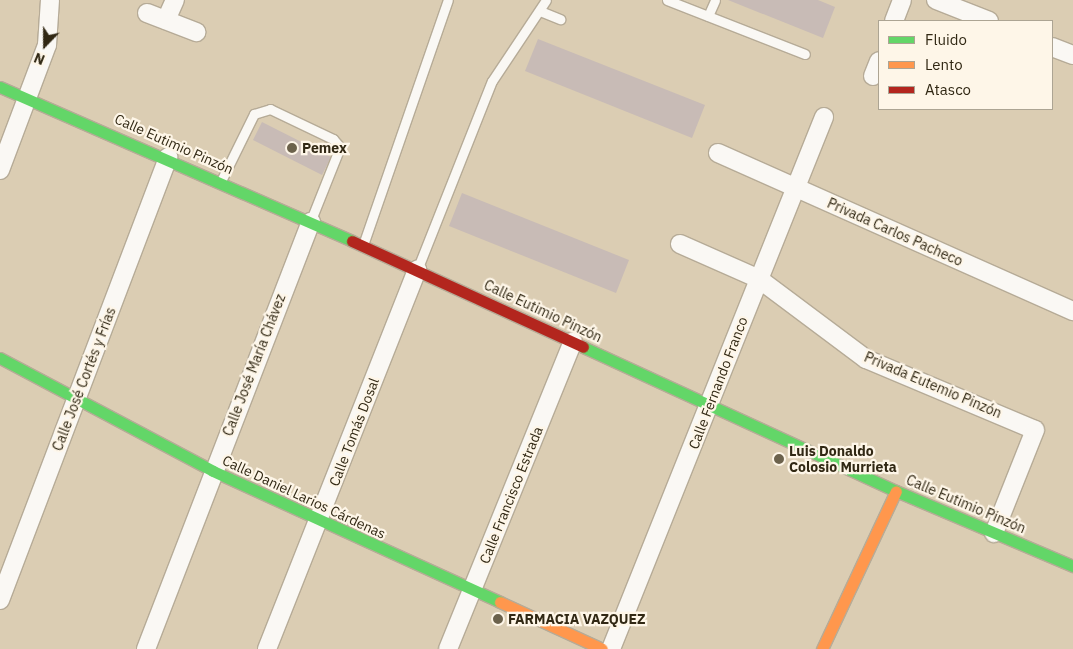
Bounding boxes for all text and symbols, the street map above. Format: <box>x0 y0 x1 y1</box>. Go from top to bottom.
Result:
north arrow <box>20 20 70 70</box>
legend <box>878 20 1053 110</box>
text: Fluido <box>925 30 967 49</box>
text: N <box>31 49 47 69</box>
text: Lento <box>925 55 963 74</box>
text: Atasco <box>925 80 971 99</box>
street label: Calle Eutimio Pinzón <box>112 110 236 178</box>
place label: Pemex <box>302 140 347 156</box>
marker: Pemex <box>286 142 298 154</box>
street label: Privada Carlos Pacheco <box>825 195 965 269</box>
street label: Calle Eutimio Pinzón <box>481 276 605 346</box>
street label: Calle José María Chávez <box>219 292 289 438</box>
street label: Calle José Cortés y Frías <box>49 305 119 453</box>
street label: Calle Fernando Franco <box>685 314 751 452</box>
street label: Privada Eutemio Pinzón <box>862 348 1004 422</box>
street label: Calle Tomás Dosal <box>326 375 382 489</box>
street label: Calle Francisco Estrada <box>476 424 546 566</box>
place label: Luis Donaldo Colosio Murrieta <box>789 443 897 476</box>
street label: Calle Daniel Larios Cárdenas <box>220 452 388 542</box>
marker: Luis Donaldo Colosio Murrieta <box>773 453 785 465</box>
street label: Calle Eutimio Pinzón <box>904 471 1028 537</box>
place label: FARMACIA VAZQUEZ <box>508 611 646 627</box>
marker: FARMACIA VAZQUEZ <box>492 613 504 625</box>

